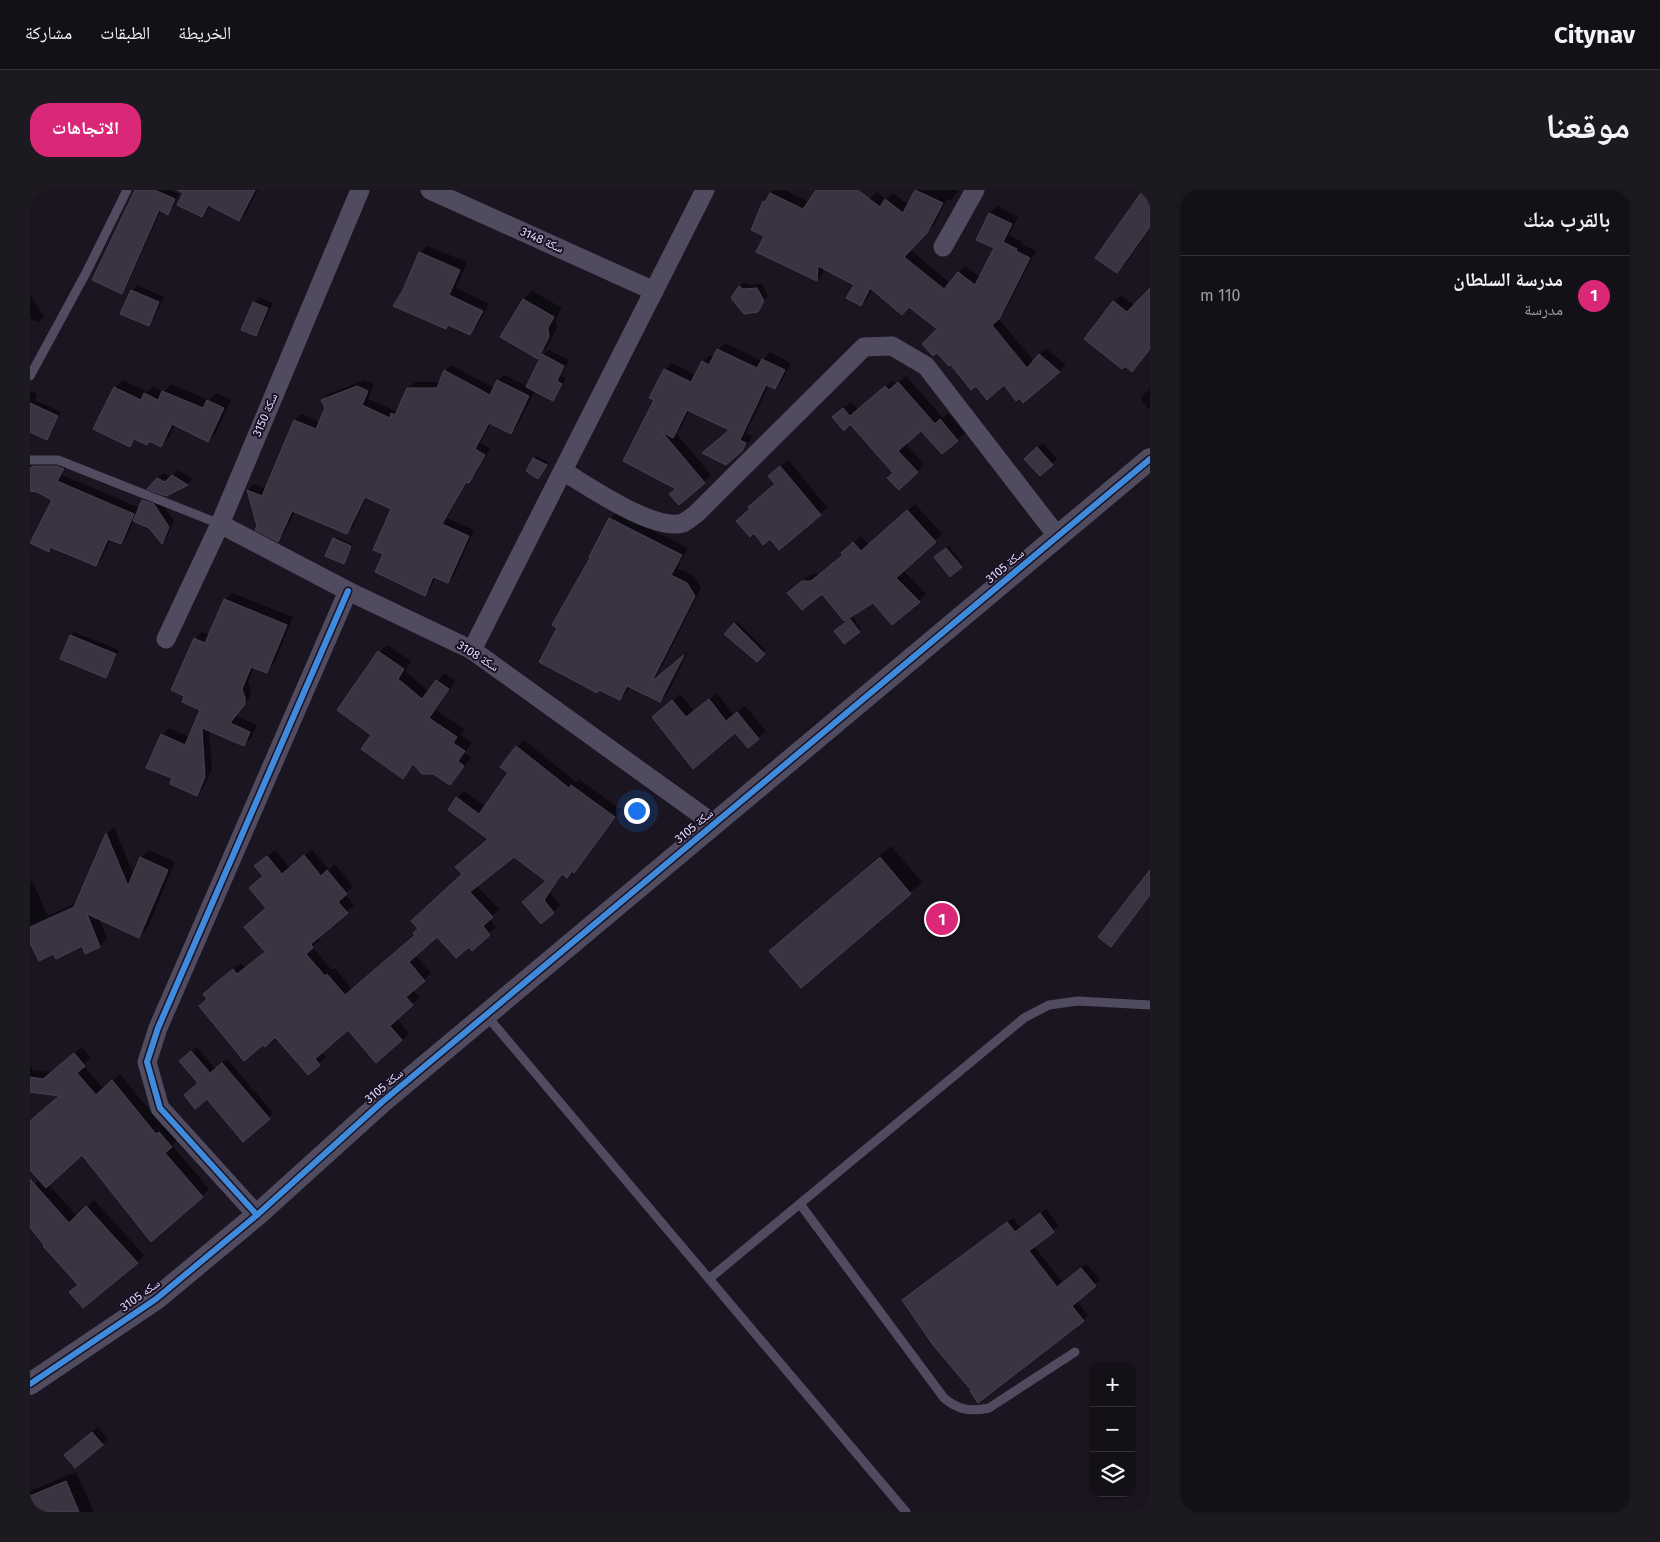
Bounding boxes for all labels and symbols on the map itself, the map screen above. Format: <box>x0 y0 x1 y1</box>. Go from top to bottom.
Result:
street label: سكة 3148 <box>518 224 566 256</box>
street label: سكة 3150 <box>250 391 280 439</box>
street label: سكة 3105 <box>983 546 1027 586</box>
street label: سكة 3108 <box>455 638 501 674</box>
your location <box>624 798 650 824</box>
street label: سكة 3105 <box>672 806 716 846</box>
pin: 1 <box>926 900 958 938</box>
street label: سكة 3105 <box>362 1066 406 1106</box>
street label: سكه 3105 <box>117 1276 163 1314</box>

